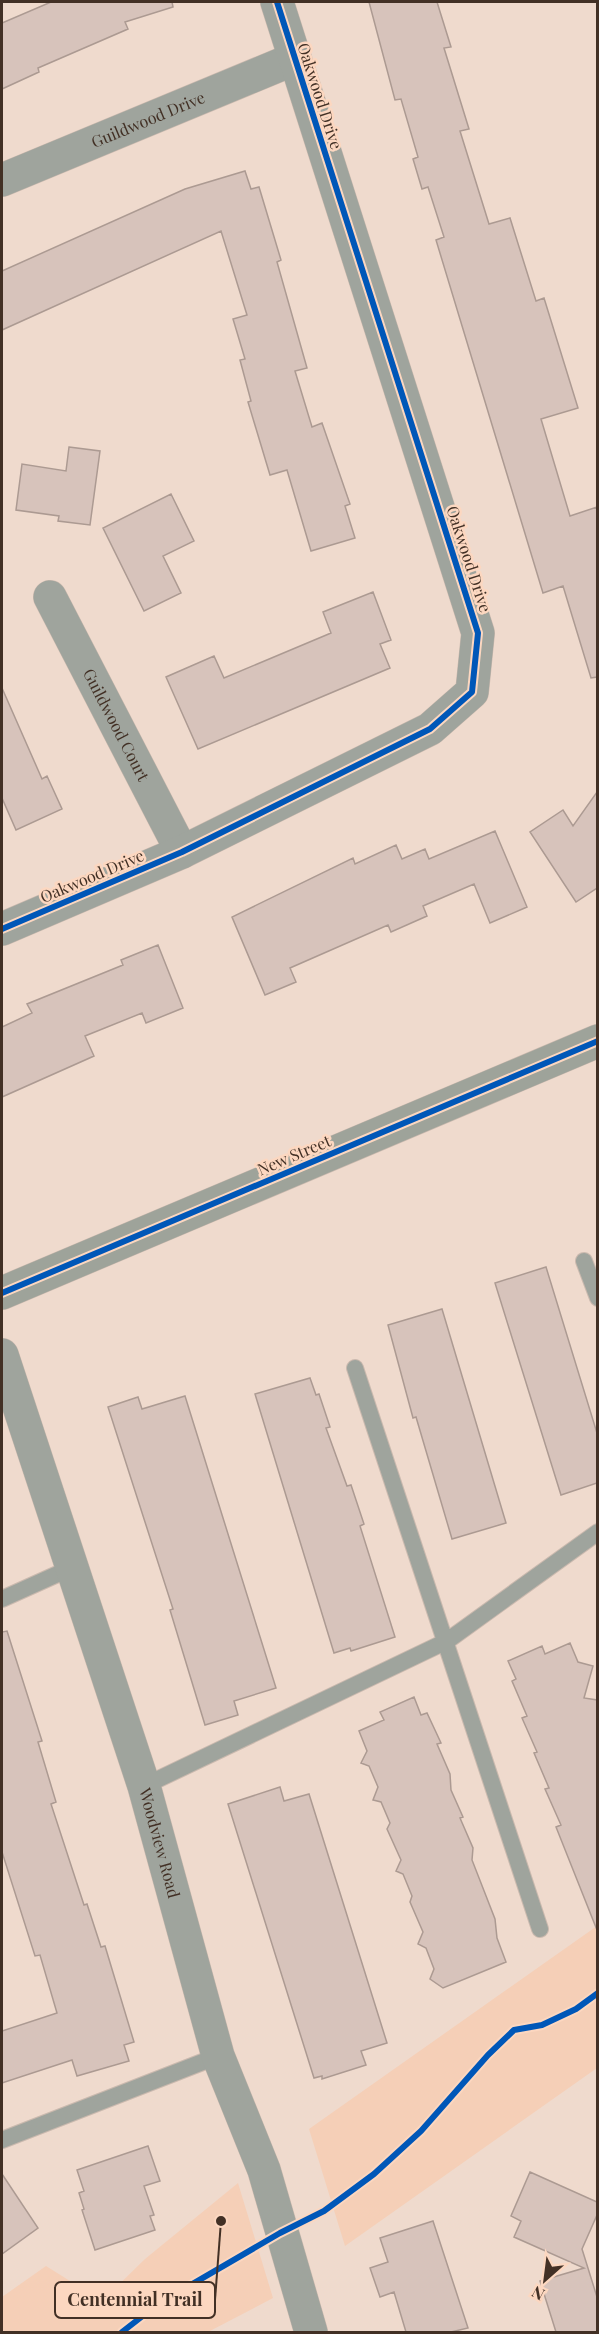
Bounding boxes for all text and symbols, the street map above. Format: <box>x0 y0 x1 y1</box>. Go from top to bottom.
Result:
street label: Oakwood Drive <box>293 40 348 152</box>
street label: Guildwood Drive <box>88 86 208 152</box>
street label: Oakwood Drive <box>442 503 497 615</box>
street label: Guildwood Court <box>79 665 155 785</box>
street label: Oakwood Drive <box>37 844 147 907</box>
street label: New Street <box>254 1130 334 1179</box>
street label: Woodview Road <box>135 1785 185 1900</box>
north arrow <box>515 2250 575 2310</box>
text: N <box>527 2281 548 2306</box>
callout: Centennial Trail <box>55 2282 215 2318</box>
text: Centennial Trail <box>67 2287 203 2311</box>

